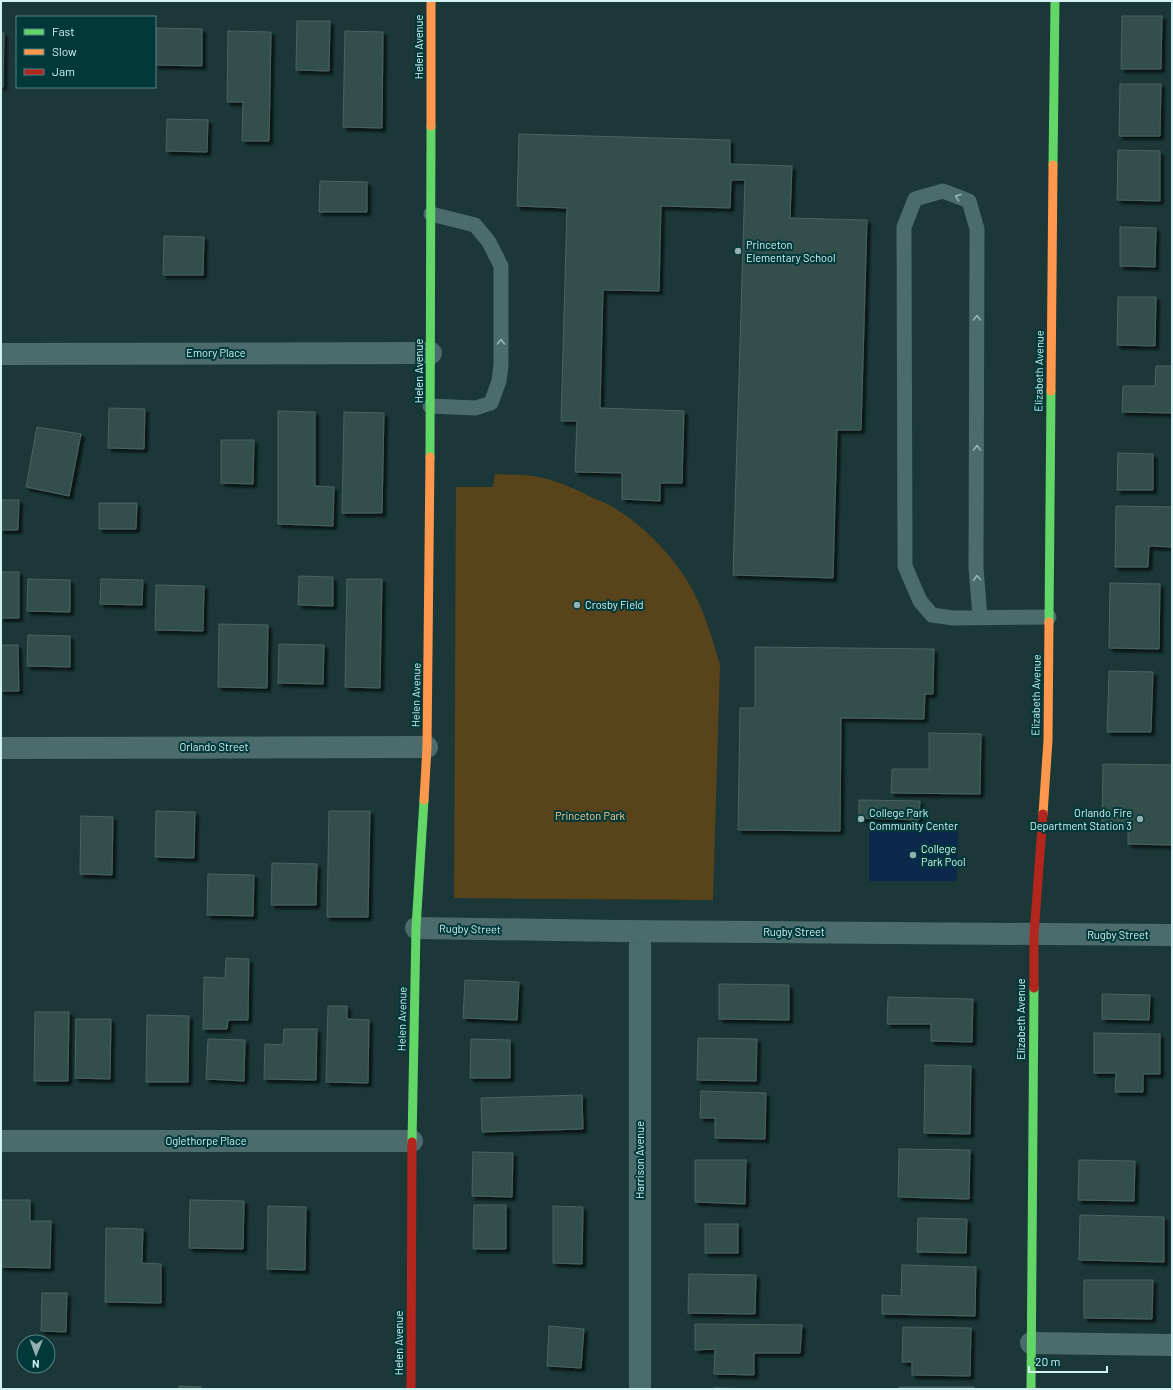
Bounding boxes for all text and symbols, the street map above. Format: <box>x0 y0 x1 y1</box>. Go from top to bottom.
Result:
street label: Helen Avenue <box>412 15 425 79</box>
legend <box>16 16 156 88</box>
text: Fast <box>52 24 75 38</box>
text: Slow <box>52 44 77 58</box>
text: Jam <box>52 64 75 78</box>
one-way arrow <box>955 193 962 201</box>
place label: Princeton Elementary School <box>746 238 836 264</box>
marker: Princeton Elementary School <box>733 246 743 256</box>
one-way arrow <box>973 315 981 321</box>
street label: Elizabeth Avenue <box>1031 330 1046 412</box>
street label: Helen Avenue <box>412 339 425 403</box>
one-way arrow <box>497 339 505 345</box>
street label: Emory Place <box>186 346 246 359</box>
one-way arrow <box>973 445 981 451</box>
one-way arrow <box>973 575 982 581</box>
place label: Crosby Field <box>585 598 644 611</box>
marker: Crosby Field <box>572 600 582 610</box>
street label: Elizabeth Avenue <box>1028 654 1043 736</box>
street label: Helen Avenue <box>408 662 423 727</box>
street label: Orlando Street <box>179 740 249 753</box>
place label: College Park Community Center <box>869 806 958 832</box>
place label: Orlando Fire Department Station 3 <box>1030 806 1132 832</box>
park label: Princeton Park <box>555 809 626 822</box>
marker: College Park Community Center <box>856 814 866 824</box>
marker: Orlando Fire Department Station 3 <box>1135 814 1145 824</box>
place label: College Park Pool <box>921 842 966 868</box>
marker: College Park Pool <box>908 850 918 860</box>
street label: Rugby Street <box>439 921 501 936</box>
street label: Rugby Street <box>763 925 825 938</box>
street label: Rugby Street <box>1087 928 1149 941</box>
street label: Elizabeth Avenue <box>1014 978 1027 1060</box>
street label: Helen Avenue <box>394 986 409 1051</box>
street label: Harrison Avenue <box>633 1121 646 1199</box>
street label: Oglethorpe Place <box>165 1134 247 1147</box>
street label: Helen Avenue <box>392 1311 405 1375</box>
north arrow <box>16 1334 56 1374</box>
scale bar <box>1029 1348 1107 1374</box>
text: 20 m <box>1035 1354 1061 1368</box>
text: N <box>32 1358 40 1371</box>

